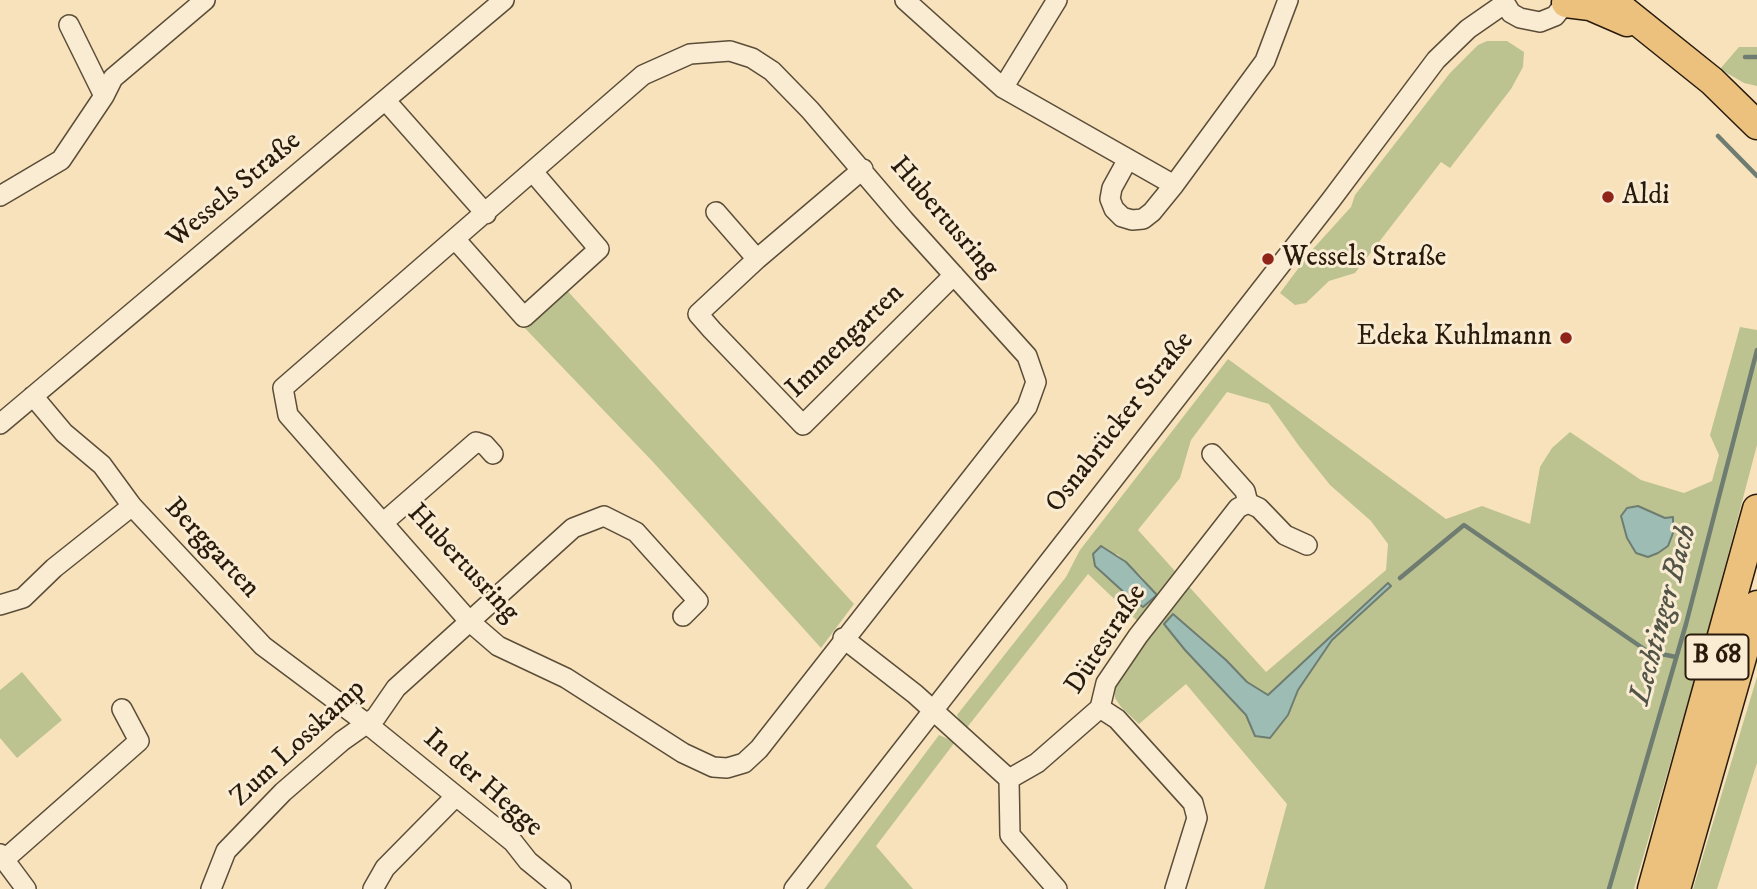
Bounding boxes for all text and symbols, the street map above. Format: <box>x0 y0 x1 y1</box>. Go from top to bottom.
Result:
street label: Wessels Straße <box>161 125 309 257</box>
street label: Hubertusring <box>881 151 1005 285</box>
place label: Aldi <box>1622 180 1669 214</box>
marker: Aldi <box>1600 189 1616 205</box>
place label: Wessels Straße <box>1282 242 1446 276</box>
marker: Wessels Straße <box>1260 251 1276 267</box>
street label: Immengarten <box>780 278 912 406</box>
place label: Edeka Kuhlmann <box>1357 321 1552 355</box>
street label: Osnabrücker Straße <box>1040 326 1202 520</box>
marker: Edeka Kuhlmann <box>1558 330 1574 346</box>
street label: Berggarten <box>156 492 266 606</box>
street label: Hubertusring <box>399 498 525 630</box>
water label: Lechtinger Bach <box>1624 521 1706 709</box>
street label: Dütestraße <box>1059 579 1155 701</box>
road number: B 68 <box>1686 635 1748 680</box>
street label: Zum Losskamp <box>225 673 373 815</box>
street label: In der Hegge <box>415 723 549 845</box>

